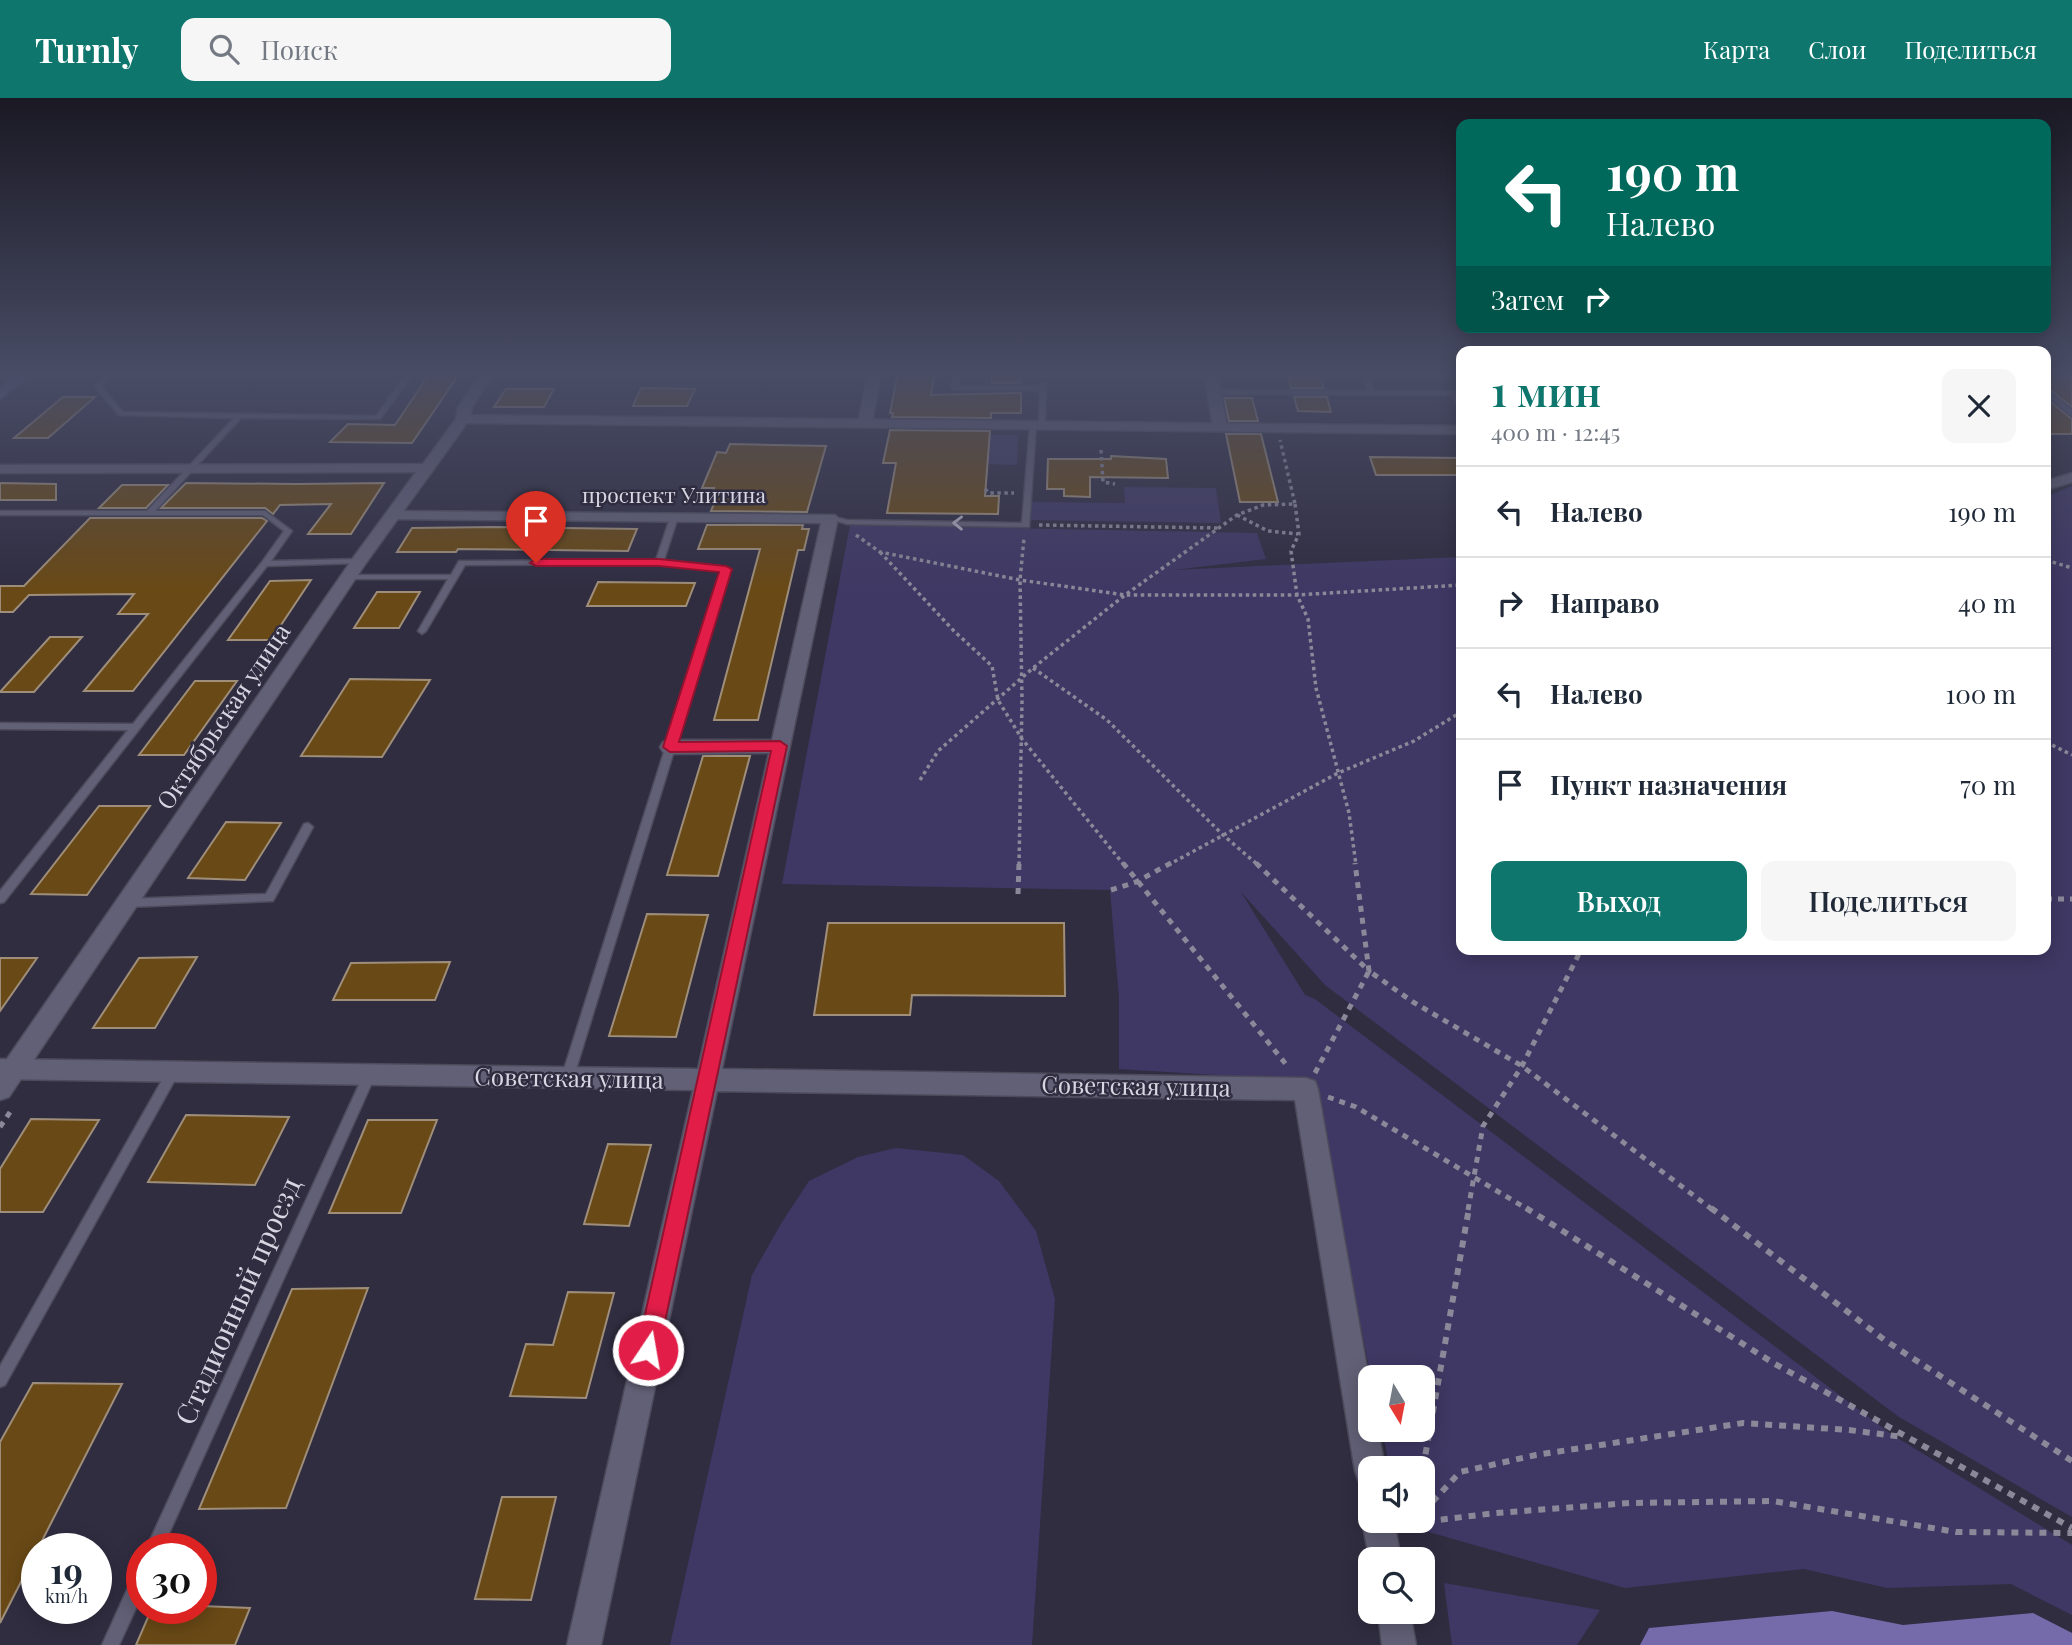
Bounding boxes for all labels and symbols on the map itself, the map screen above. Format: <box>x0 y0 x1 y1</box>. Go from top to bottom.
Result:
street label: проспект Улитина <box>582 480 766 508</box>
pin <box>506 491 566 563</box>
one-way arrow <box>952 516 963 531</box>
street label: Октябрьская улица <box>148 617 297 815</box>
street label: Советская улица <box>474 1059 664 1095</box>
street label: Советская улица <box>1041 1067 1231 1103</box>
street label: Стадионный проезд <box>165 1171 308 1430</box>
position arrow <box>611 1313 685 1387</box>
north arrow <box>1358 1365 1435 1442</box>
speed limit sign: 30 <box>126 1533 217 1624</box>

